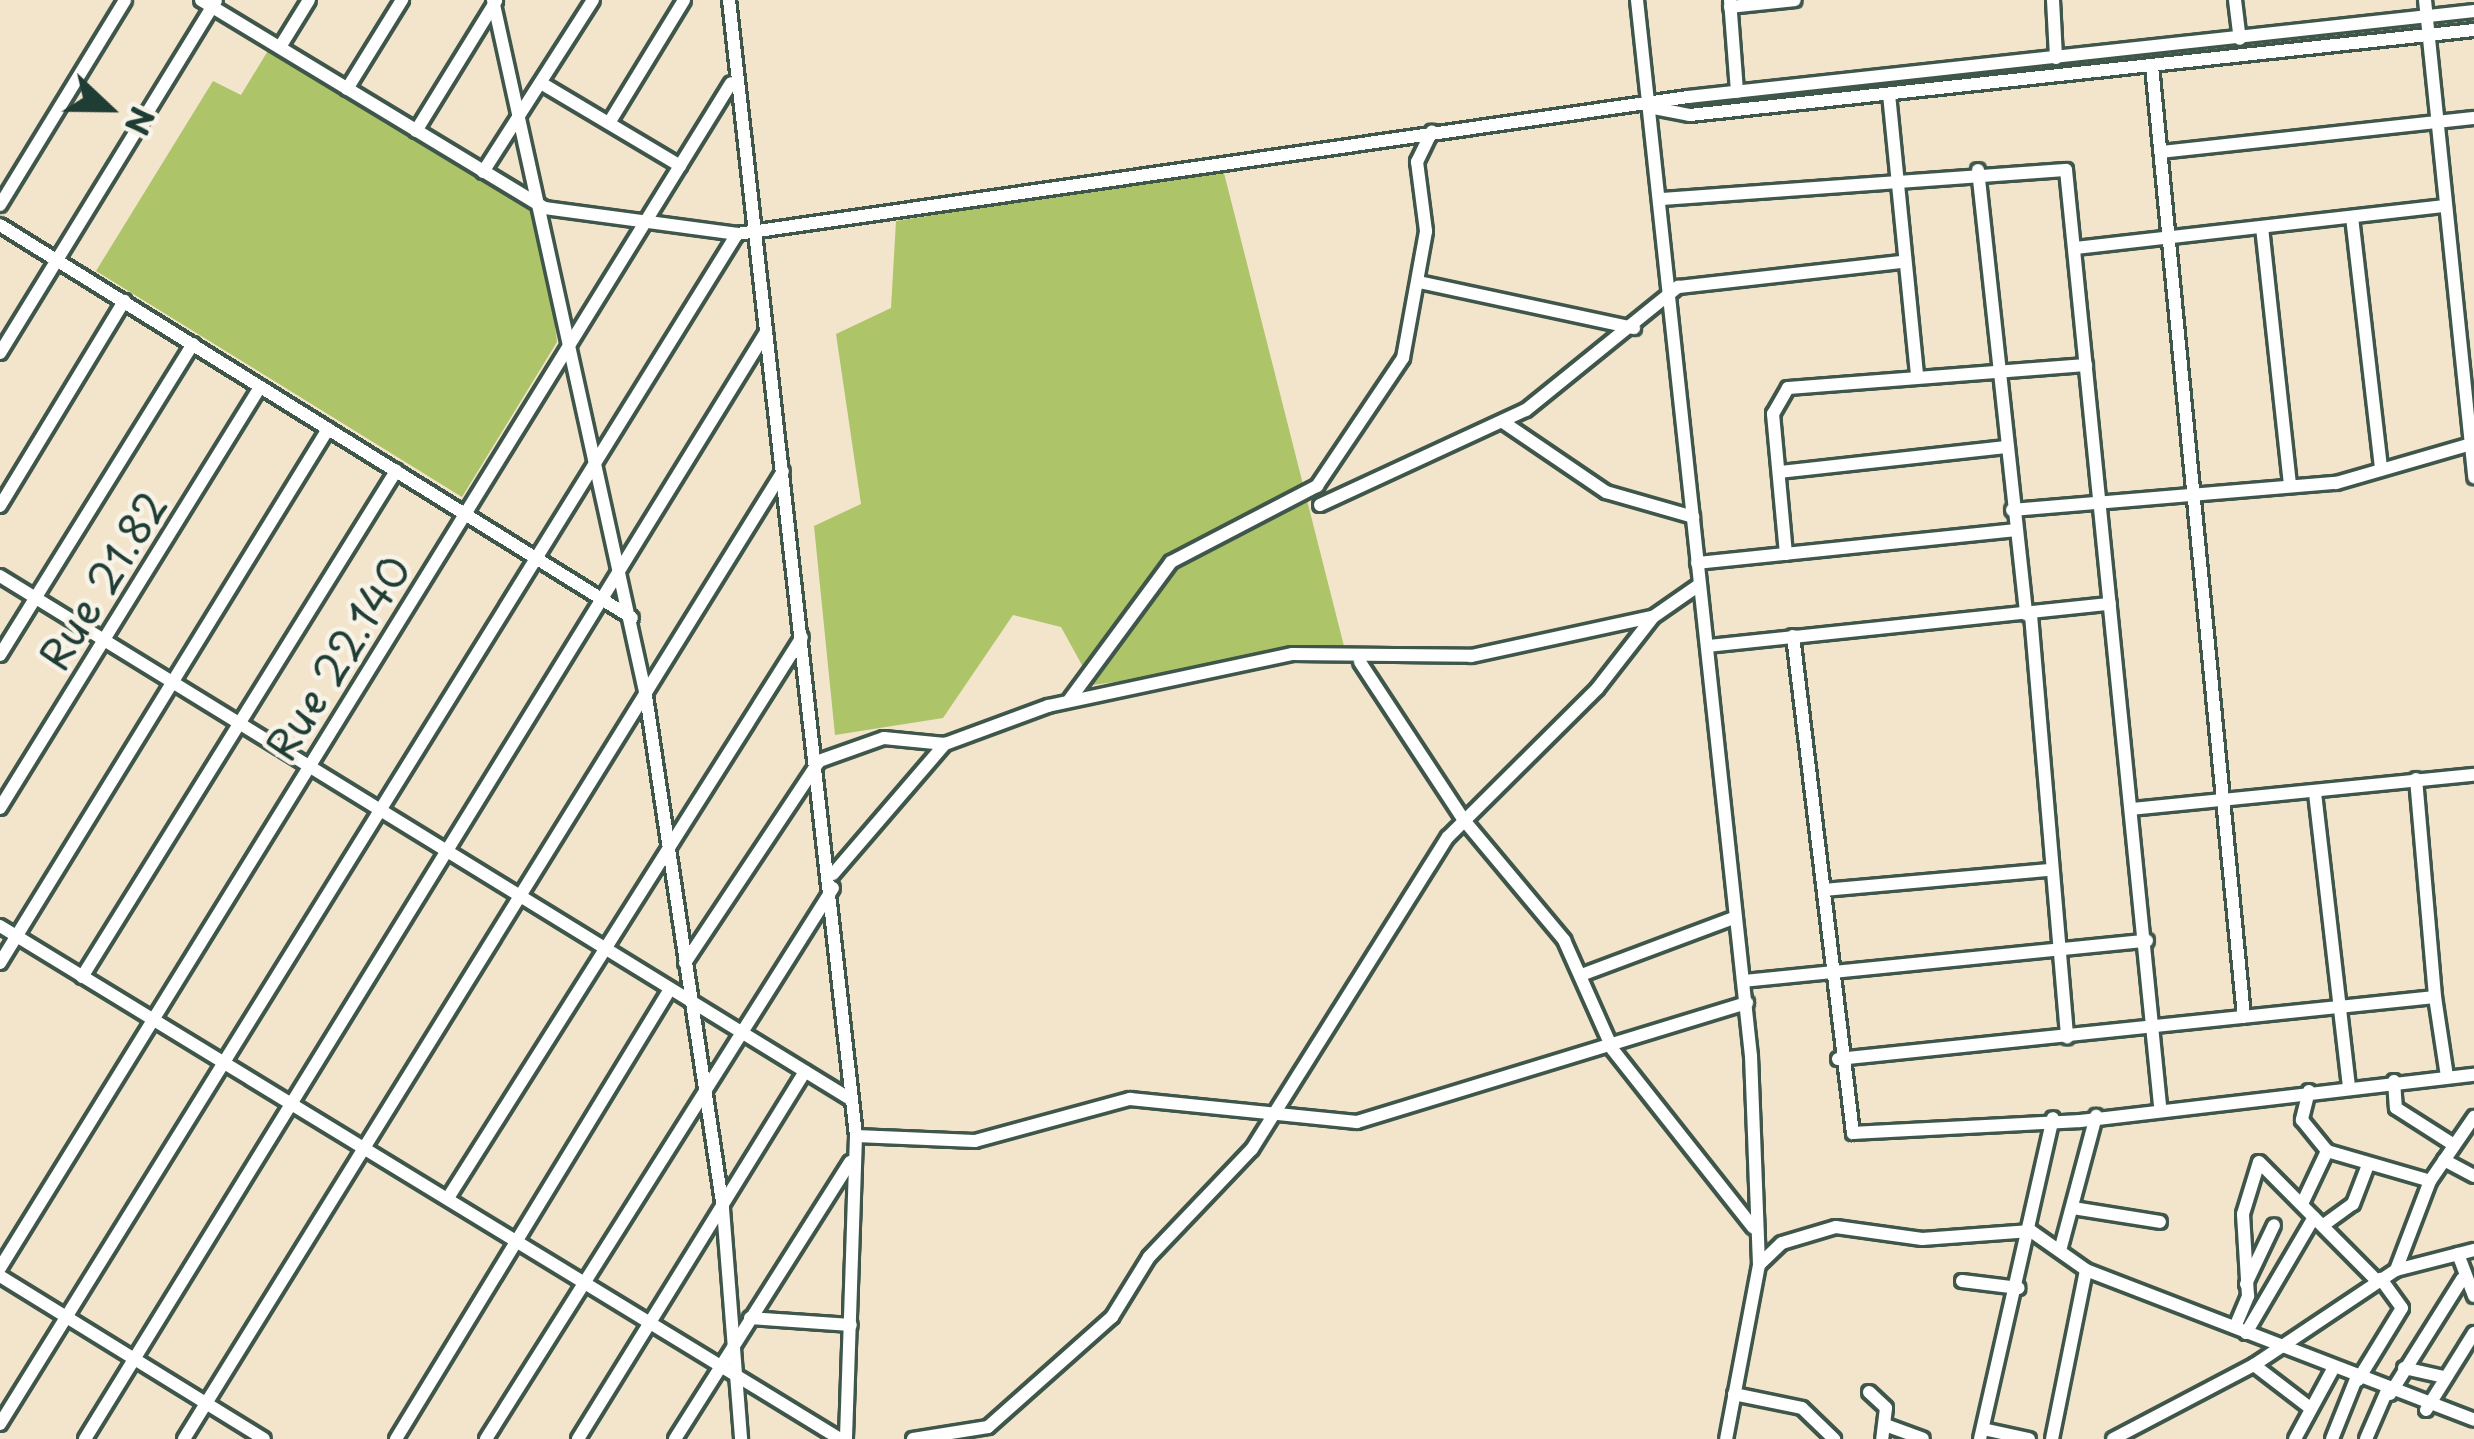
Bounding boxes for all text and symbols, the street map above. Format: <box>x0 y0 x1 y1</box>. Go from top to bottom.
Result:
north arrow <box>48 48 168 168</box>
text: N <box>113 100 169 143</box>
street label: Rue 21.82 <box>27 481 177 679</box>
street label: Rue 22.140 <box>253 544 421 770</box>

